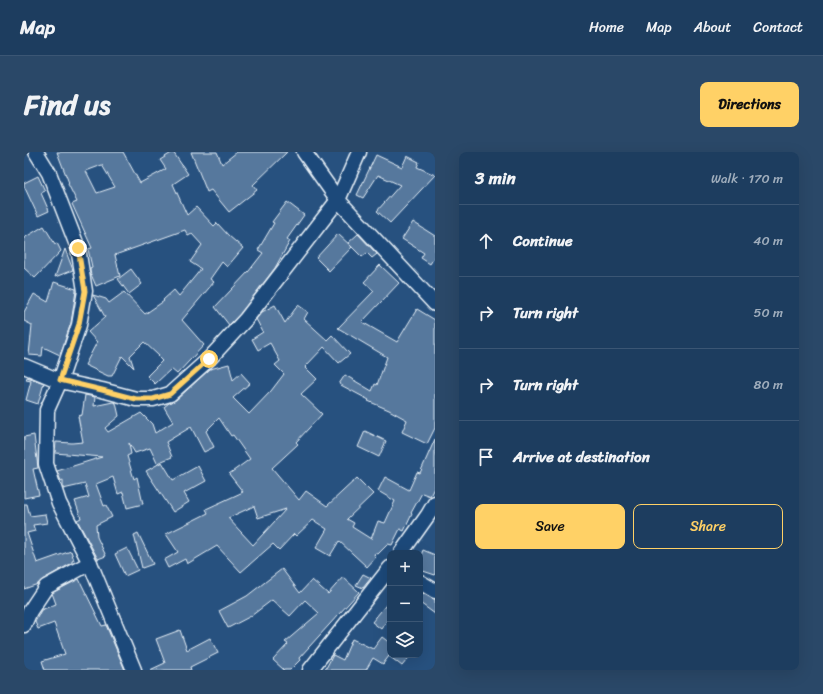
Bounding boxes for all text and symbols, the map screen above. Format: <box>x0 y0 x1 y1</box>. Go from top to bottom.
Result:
text: Map <box>20 11 55 44</box>
text: Home <box>589 15 624 40</box>
text: Map <box>646 15 672 40</box>
text: About <box>694 15 731 40</box>
text: Contact <box>753 15 803 40</box>
text: Find us <box>24 80 111 129</box>
button: Directions <box>700 82 799 127</box>
text: 3 min <box>475 163 516 193</box>
text: Walk · 170 m <box>711 167 783 190</box>
text: Continue <box>513 228 573 254</box>
text: 40 m <box>753 229 783 252</box>
icon: ahead <box>475 230 497 252</box>
route end <box>69 239 87 257</box>
text: Turn right <box>513 300 578 326</box>
text: 50 m <box>753 301 783 324</box>
icon: right <box>475 302 497 324</box>
route start <box>200 350 218 368</box>
text: Turn right <box>513 372 578 398</box>
text: 80 m <box>754 373 783 396</box>
icon: right <box>475 374 497 396</box>
text: Arrive at destination <box>513 444 650 470</box>
icon: arrive <box>475 446 497 468</box>
button: Save <box>475 504 625 549</box>
button: Share <box>633 504 783 549</box>
map controls <box>387 550 423 658</box>
button: + <box>387 550 423 586</box>
button: − <box>387 586 423 622</box>
button: layers <box>387 622 423 658</box>

